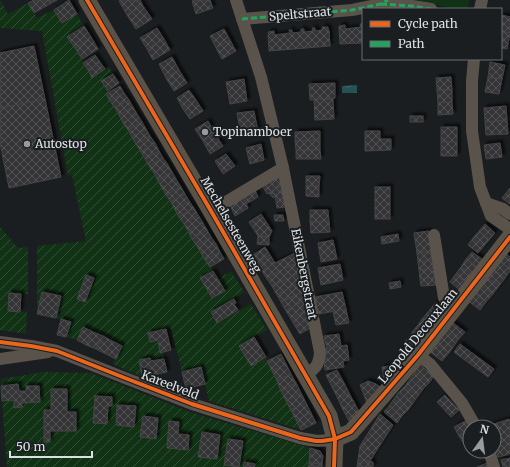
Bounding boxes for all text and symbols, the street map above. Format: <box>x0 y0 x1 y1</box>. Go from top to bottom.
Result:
street label: Speltstraat <box>268 3 332 24</box>
legend <box>362 8 502 60</box>
text: Cycle path <box>398 16 458 31</box>
text: Path <box>398 36 424 51</box>
place label: Topinamboer <box>213 124 292 139</box>
marker: Topinamboer <box>200 127 210 137</box>
place label: Autostop <box>34 136 87 151</box>
marker: Autostop <box>22 139 32 149</box>
street label: Mechelsesteenweg <box>198 174 265 276</box>
street label: Eikenbergstraat <box>288 227 321 321</box>
street label: Leopold Decouxlaan <box>375 285 460 386</box>
street label: Kareelveld <box>139 367 201 402</box>
north arrow <box>462 419 502 459</box>
text: N <box>479 421 491 437</box>
scale bar <box>10 433 92 459</box>
text: 50 m <box>16 439 45 454</box>

